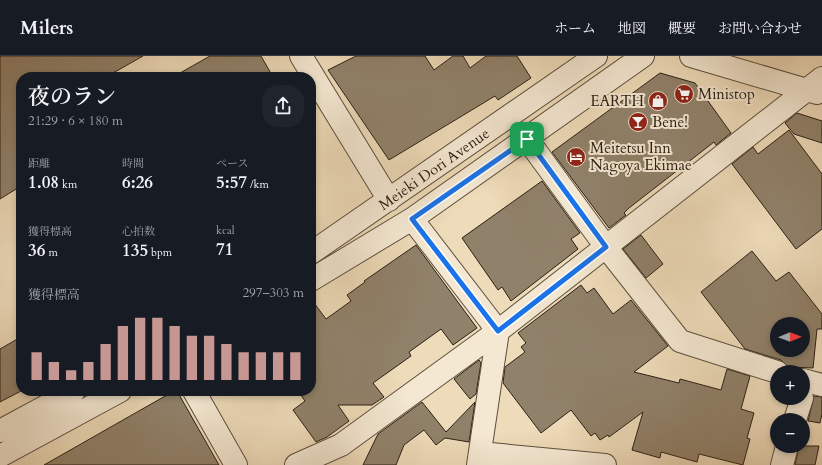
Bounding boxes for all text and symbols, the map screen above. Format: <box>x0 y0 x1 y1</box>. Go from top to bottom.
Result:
text: Milers <box>20 15 73 41</box>
text: ホーム <box>554 19 596 38</box>
text: 地図 <box>618 19 646 38</box>
text: 概要 <box>668 19 696 38</box>
text: お問い合わせ <box>718 19 802 38</box>
text: 夜のラン <box>28 82 116 112</box>
supermarket icon: Ministop <box>673 83 695 105</box>
place label: Ministop <box>698 84 755 104</box>
button: share <box>262 85 304 127</box>
shop icon: EARTH <box>647 90 669 112</box>
place label: EARTH <box>590 91 644 111</box>
bar icon: Bene! <box>627 111 649 133</box>
text: 21:29 · 6 × 180 m <box>28 112 123 130</box>
place label: Bene! <box>652 112 688 132</box>
pin <box>510 122 544 156</box>
street label: Meieki Dori Avenue <box>375 123 493 215</box>
icon: arrive <box>516 128 538 150</box>
place label: Meitetsu Inn Nagoya Ekimae <box>590 138 692 175</box>
hotel icon: Meitetsu Inn Nagoya Ekimae <box>565 146 587 168</box>
text: 距離 <box>28 156 50 171</box>
text: 時間 <box>122 156 144 171</box>
text: ペース <box>216 156 248 171</box>
text: 1.08 <box>28 171 59 194</box>
text: 6:26 <box>122 171 153 194</box>
text: 5:57 <box>216 171 247 194</box>
text: km <box>59 177 77 192</box>
text: /km <box>247 177 269 192</box>
text: kcal <box>216 223 234 238</box>
text: 獲得標高 <box>28 224 72 239</box>
text: 心拍数 <box>122 224 155 239</box>
text: 71 <box>216 238 233 261</box>
text: 36 <box>28 239 45 262</box>
text: 135 <box>122 239 148 262</box>
text: m <box>45 245 58 260</box>
text: bpm <box>148 245 172 260</box>
text: 297–303 m <box>242 284 304 302</box>
text: 獲得標高 <box>28 286 80 304</box>
north arrow <box>770 317 810 357</box>
map controls <box>770 317 810 453</box>
button: + <box>770 365 810 405</box>
button: − <box>770 413 810 453</box>

